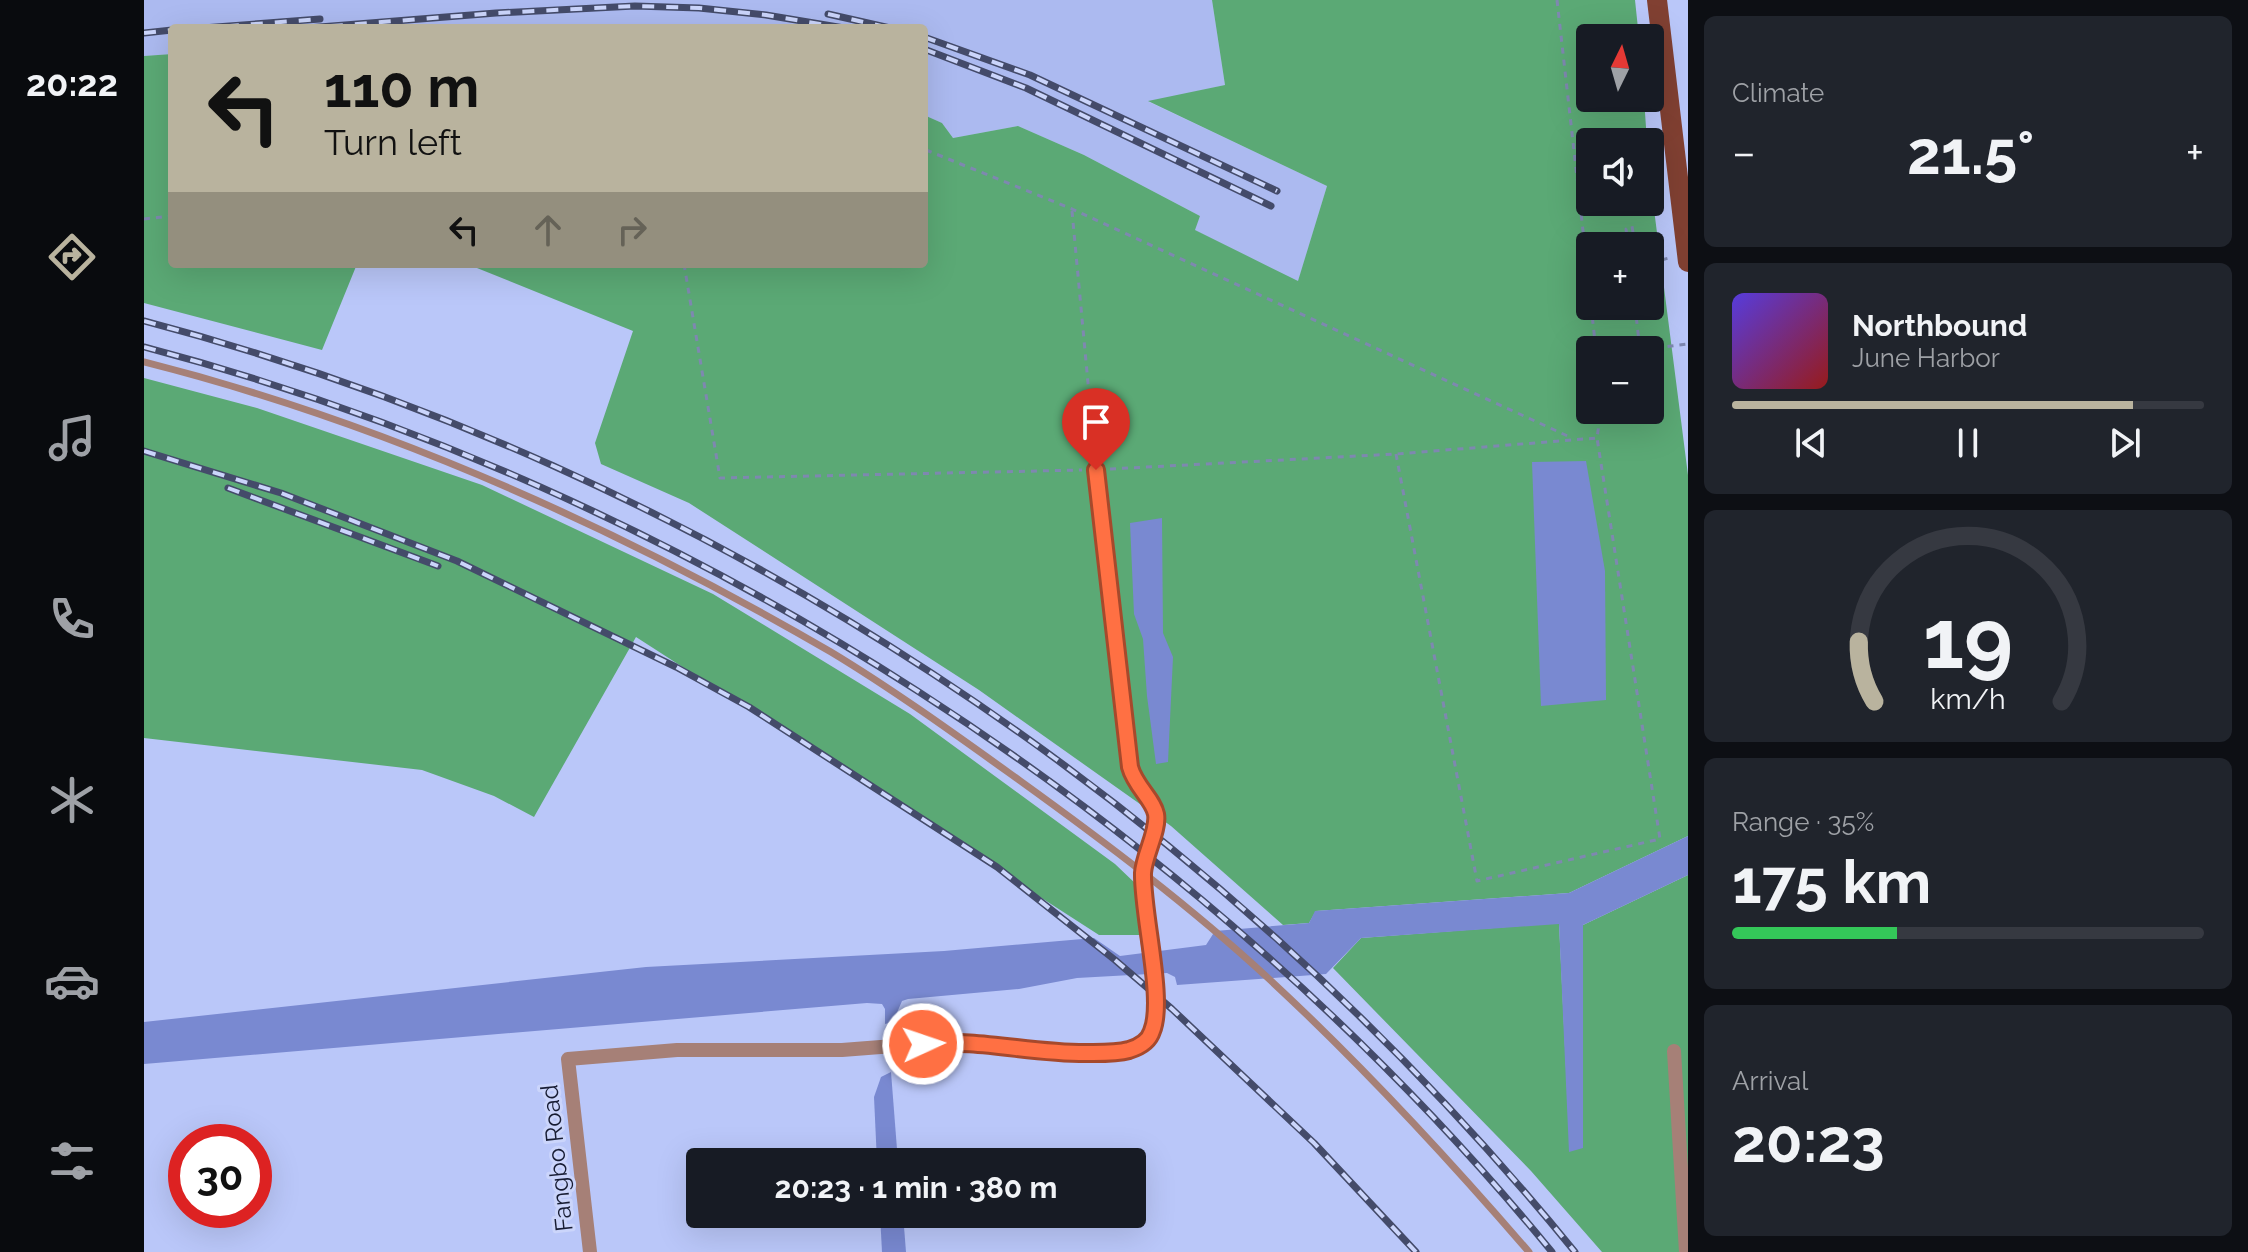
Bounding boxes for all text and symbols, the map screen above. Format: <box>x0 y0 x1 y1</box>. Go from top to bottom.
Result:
north arrow <box>1576 24 1664 112</box>
map controls <box>1576 24 1664 424</box>
text: 110 m <box>324 54 479 120</box>
icon: left <box>192 56 296 160</box>
text: 20:22 <box>26 62 118 104</box>
text: Climate <box>1732 78 1824 108</box>
text: 21.5° <box>1907 118 2034 188</box>
text: Turn left <box>324 121 462 163</box>
text: − <box>1732 127 1756 178</box>
text: + <box>2186 127 2204 178</box>
button: sound <box>1576 128 1664 216</box>
icon: left <box>442 208 486 252</box>
icon: ahead <box>526 208 570 252</box>
icon: right <box>610 208 654 252</box>
icon: directions <box>44 229 100 285</box>
button: + <box>1576 232 1664 320</box>
text: Northbound <box>1852 308 2027 343</box>
button: − <box>1576 336 1664 424</box>
text: June Harbor <box>1852 343 2000 373</box>
pin <box>1062 388 1130 470</box>
icon: arrive <box>1074 400 1118 444</box>
icon: music <box>44 410 100 466</box>
icon: previous <box>1789 421 1833 465</box>
icon: pause <box>1946 421 1990 465</box>
icon: next <box>2103 421 2147 465</box>
text: 19 <box>1923 590 2013 687</box>
icon: phone <box>44 591 100 647</box>
text: km/h <box>1930 682 2006 716</box>
icon: climate <box>44 772 100 828</box>
text: Range · 35% <box>1732 807 1874 837</box>
text: 175 km <box>1732 847 1931 917</box>
icon: car <box>44 953 100 1009</box>
position arrow <box>881 1002 965 1086</box>
text: Arrival <box>1732 1066 1808 1096</box>
street label: Fangbo Road <box>534 1083 579 1233</box>
text: 20:23 <box>1732 1106 1885 1176</box>
speed limit sign: 30 <box>168 1124 272 1228</box>
icon: filters <box>44 1133 100 1189</box>
text: 20:23 · 1 min · 380 m <box>775 1170 1057 1205</box>

